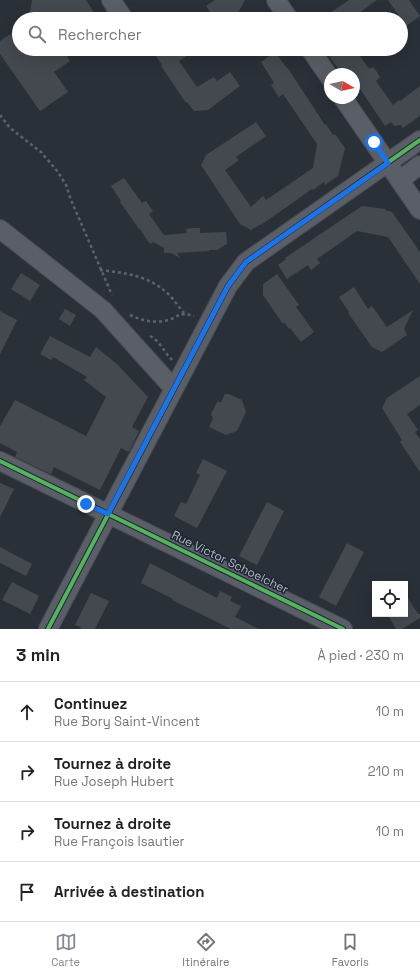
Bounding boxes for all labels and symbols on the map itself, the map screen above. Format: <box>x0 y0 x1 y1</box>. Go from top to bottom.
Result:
north arrow <box>324 68 360 104</box>
route start <box>365 133 383 151</box>
route end <box>77 495 95 513</box>
street label: Rue Victor Schoelcher <box>169 527 291 597</box>

